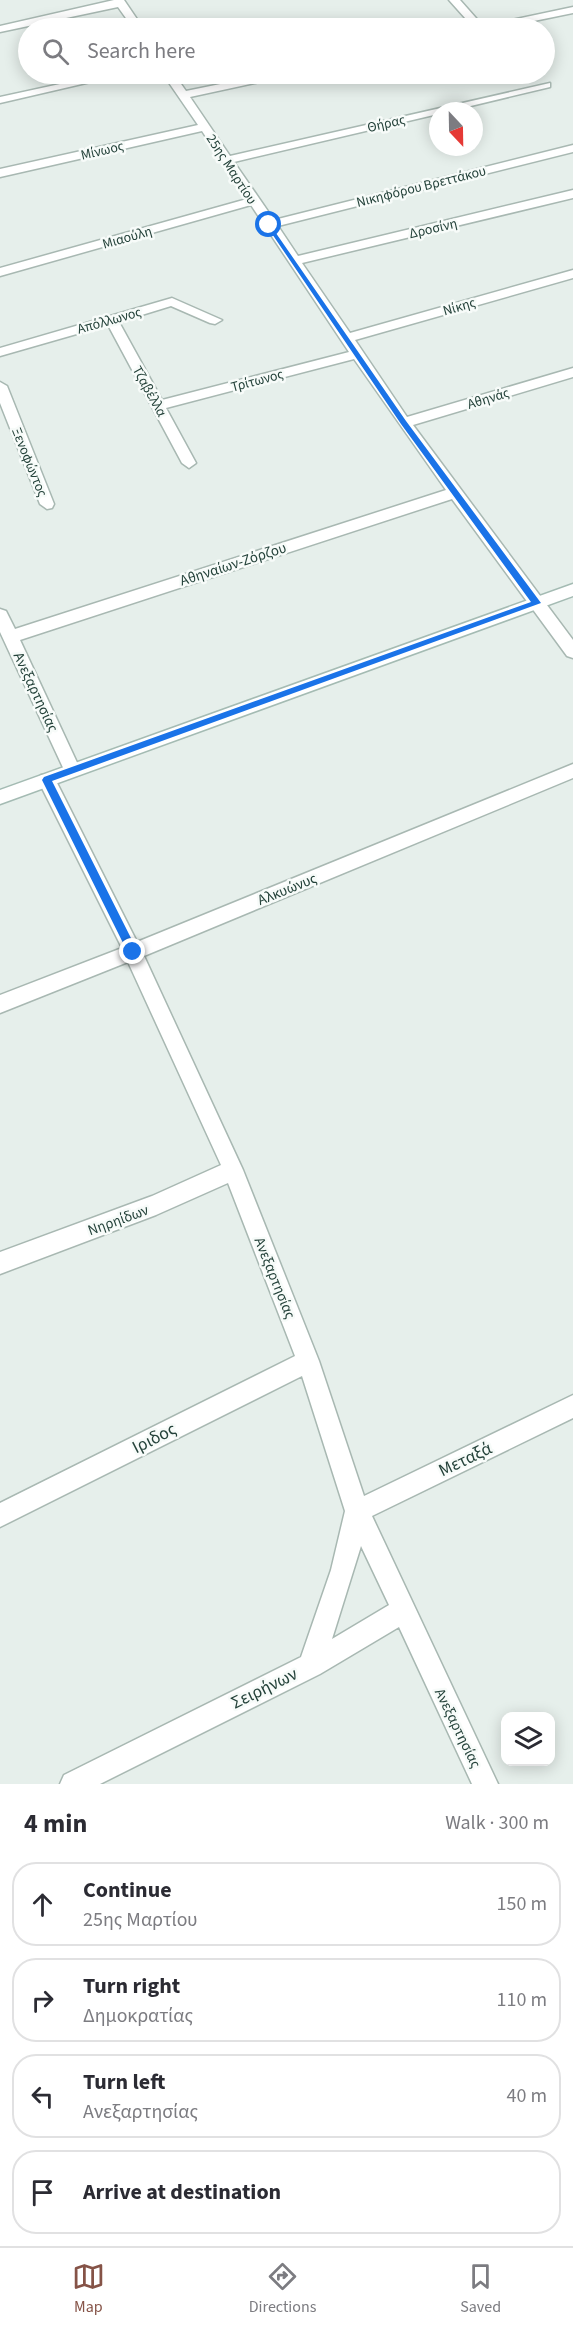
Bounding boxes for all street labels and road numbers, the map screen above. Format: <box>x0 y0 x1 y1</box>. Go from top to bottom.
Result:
street label: Θήρας <box>365 110 407 138</box>
street label: 25ης Μαρτίου <box>201 130 261 209</box>
street label: Μίνωος <box>79 136 126 166</box>
street label: Νικηφόρου Βρεττάκου <box>354 161 488 213</box>
street label: Δροσίνη <box>407 214 459 244</box>
street label: Μιαούλη <box>100 221 154 255</box>
street label: Νίκης <box>441 293 478 321</box>
street label: Απόλλωνος <box>75 302 144 340</box>
street label: Τζαβέλλα <box>127 362 171 421</box>
street label: Τρίτωνος <box>229 364 286 398</box>
street label: Αθηνάς <box>465 383 512 415</box>
street label: Ξενοφώντος <box>6 425 52 500</box>
street label: Αθηναίων-Ζόρζου <box>177 537 289 592</box>
street label: Ανεξαρτησίας <box>8 649 64 736</box>
street label: Αλκυώνυς <box>254 868 320 911</box>
street label: Νηρηίδων <box>85 1200 152 1241</box>
street label: Ανεξαρτησίας <box>249 1234 301 1323</box>
street label: Ιριδος <box>128 1417 181 1460</box>
street label: Μεταξά <box>434 1436 496 1483</box>
street label: Σειρήνων <box>227 1661 302 1715</box>
street label: Ανεξαρτησίας <box>429 1685 486 1772</box>

